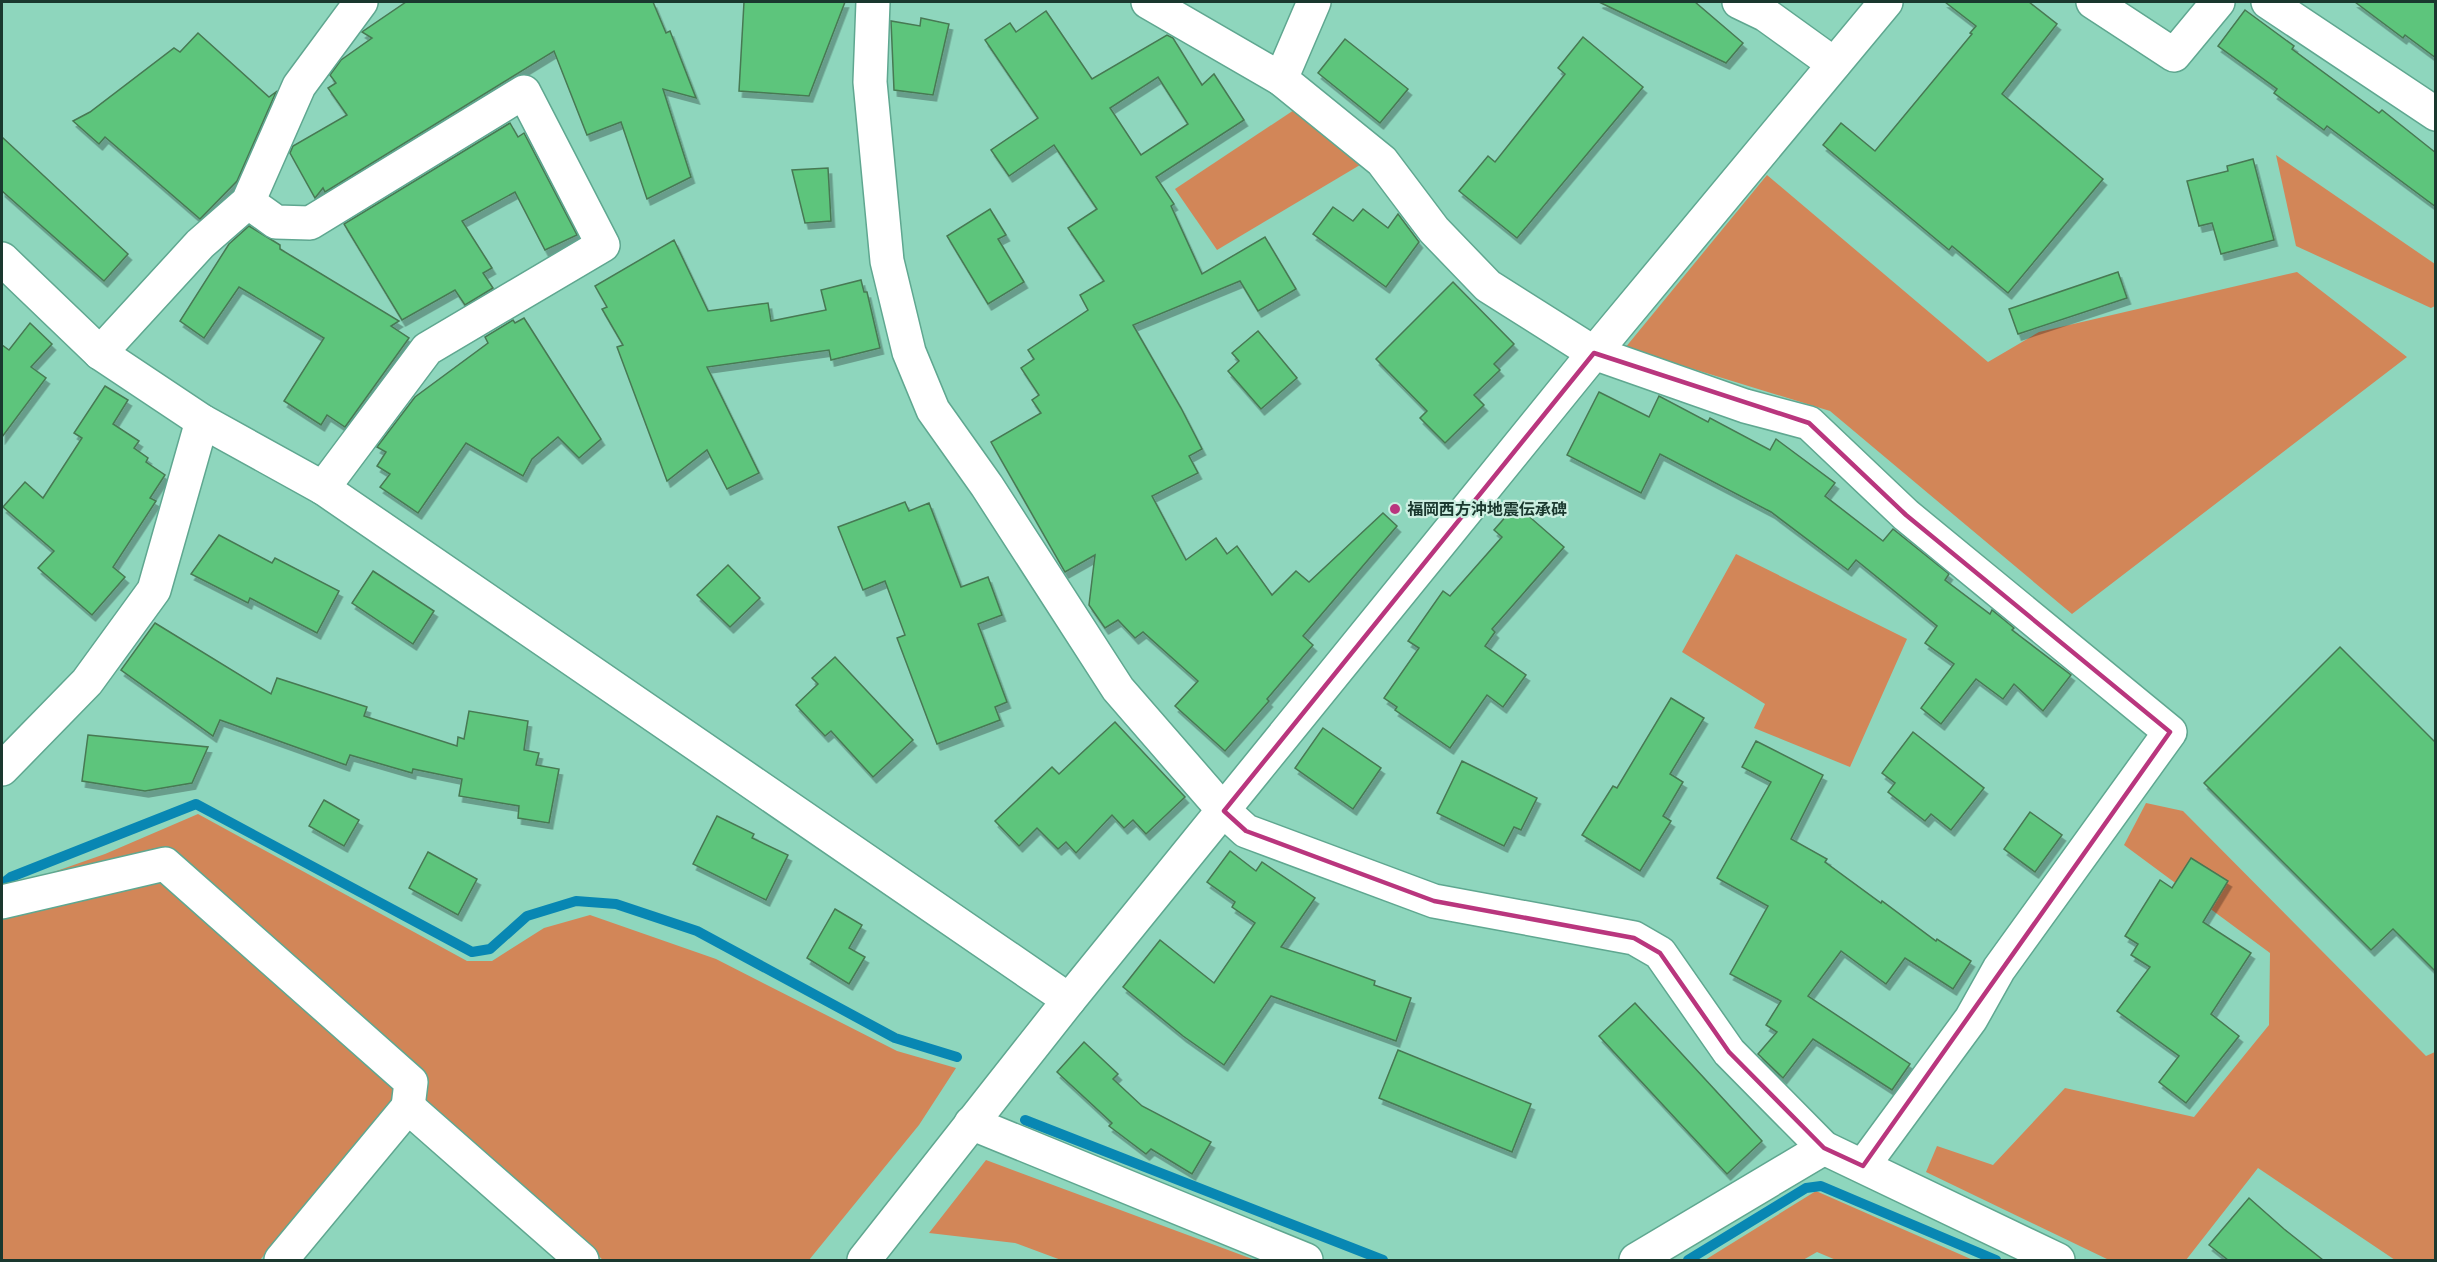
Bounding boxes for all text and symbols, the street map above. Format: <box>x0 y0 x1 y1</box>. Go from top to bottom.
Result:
place label: 福岡西方沖地震伝承碑 <box>1407 498 1567 520</box>
marker: 福岡西方沖地震伝承碑 <box>1388 502 1402 516</box>

